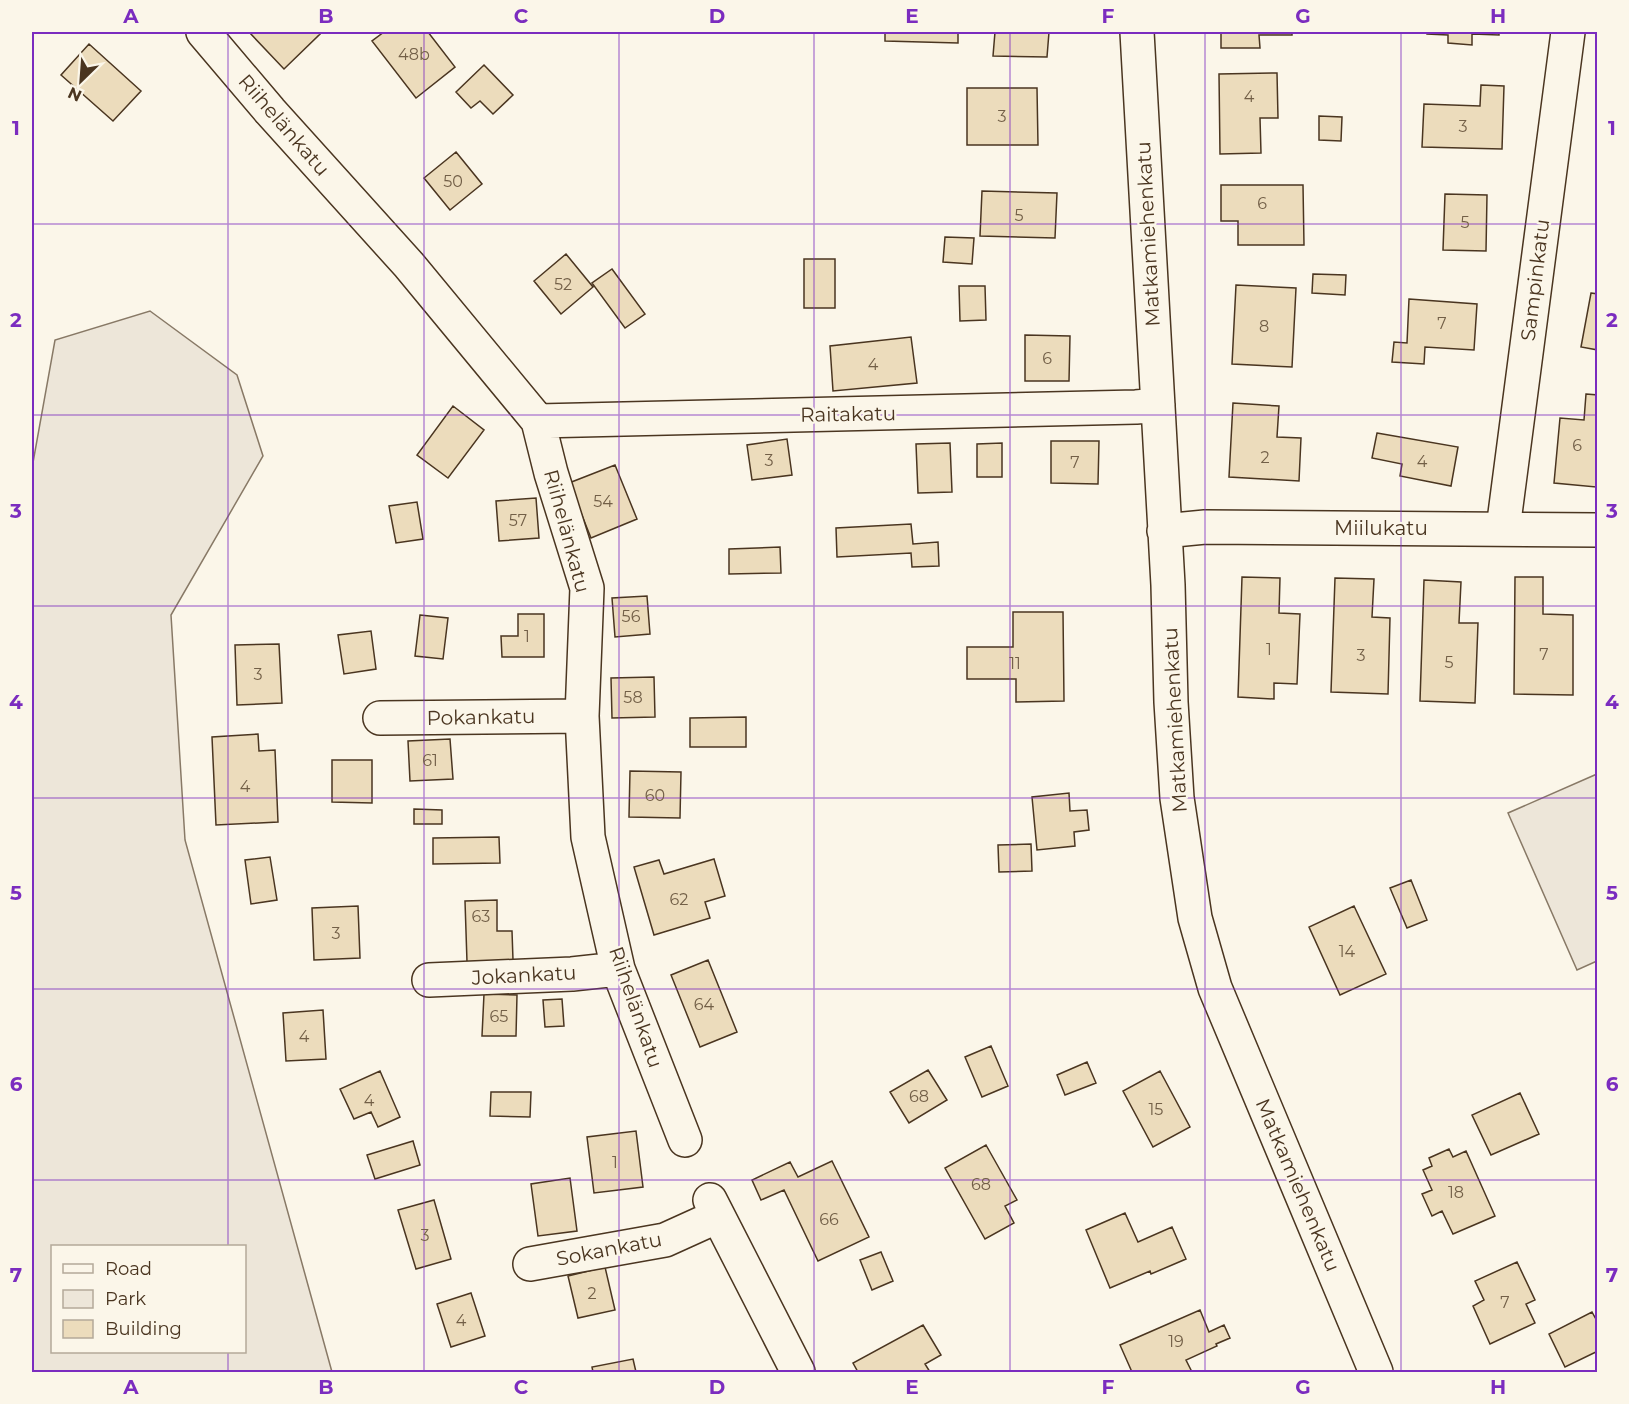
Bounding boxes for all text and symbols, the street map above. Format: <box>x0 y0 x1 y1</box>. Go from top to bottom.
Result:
text: A <box>122 4 139 28</box>
text: B <box>318 4 334 28</box>
text: C <box>514 4 529 28</box>
text: D <box>709 4 725 28</box>
text: E <box>905 4 919 28</box>
text: F <box>1102 4 1115 28</box>
text: G <box>1295 4 1311 28</box>
text: H <box>1490 4 1506 28</box>
house number: 48b <box>398 45 430 64</box>
north arrow <box>51 51 111 111</box>
street label: Riihelänkatu <box>233 69 335 181</box>
text: N <box>65 83 85 105</box>
house number: 4 <box>1244 87 1255 106</box>
house number: 3 <box>997 107 1007 126</box>
text: 1 <box>12 116 20 140</box>
text: 1 <box>1608 116 1616 140</box>
house number: 3 <box>1458 117 1468 136</box>
street label: Matkamiehenkatu <box>1131 141 1165 327</box>
house number: 50 <box>443 172 463 191</box>
house number: 6 <box>1257 194 1267 213</box>
house number: 5 <box>1014 206 1024 225</box>
house number: 5 <box>1460 213 1470 232</box>
street label: Sampinkatu <box>1516 218 1554 342</box>
house number: 52 <box>554 275 572 294</box>
text: 2 <box>10 308 22 332</box>
text: 2 <box>1606 308 1618 332</box>
house number: 7 <box>1437 314 1447 333</box>
house number: 8 <box>1259 317 1269 336</box>
house number: 6 <box>1042 349 1052 368</box>
house number: 4 <box>868 355 879 374</box>
street label: Raitakatu <box>800 401 896 427</box>
house number: 6 <box>1572 436 1582 455</box>
house number: 2 <box>1260 448 1270 467</box>
house number: 3 <box>764 451 774 470</box>
house number: 4 <box>1417 452 1428 471</box>
house number: 7 <box>1070 453 1080 472</box>
street label: Riihelänkatu <box>539 467 595 595</box>
house number: 54 <box>593 492 613 511</box>
text: 3 <box>9 499 22 523</box>
text: 3 <box>1605 499 1618 523</box>
house number: 57 <box>509 511 527 530</box>
street label: Miilukatu <box>1334 516 1428 540</box>
house number: 56 <box>622 607 641 626</box>
house number: 1 <box>524 627 530 646</box>
street label: Matkamiehenkatu <box>1158 627 1192 813</box>
house number: 1 <box>1266 640 1272 659</box>
house number: 7 <box>1539 645 1549 664</box>
house number: 3 <box>1356 646 1366 665</box>
house number: 5 <box>1444 653 1454 672</box>
house number: 11 <box>1009 654 1021 673</box>
house number: 3 <box>253 665 263 684</box>
house number: 58 <box>623 688 643 707</box>
text: 4 <box>9 690 23 714</box>
text: 4 <box>1605 690 1619 714</box>
street label: Pokankatu <box>426 704 536 730</box>
house number: 61 <box>422 751 438 770</box>
house number: 4 <box>240 777 251 796</box>
house number: 60 <box>645 786 665 805</box>
text: 5 <box>10 881 22 905</box>
text: 5 <box>1606 881 1618 905</box>
house number: 62 <box>670 890 688 909</box>
house number: 63 <box>472 907 490 926</box>
house number: 3 <box>331 924 341 943</box>
house number: 14 <box>1339 942 1356 961</box>
street label: Riihelänkatu <box>604 943 668 1071</box>
street label: Jokankatu <box>470 960 577 990</box>
house number: 64 <box>694 995 715 1014</box>
house number: 65 <box>490 1007 508 1026</box>
house number: 4 <box>299 1027 310 1046</box>
text: 6 <box>10 1072 23 1096</box>
text: 6 <box>1606 1072 1619 1096</box>
house number: 68 <box>909 1087 929 1106</box>
house number: 4 <box>364 1091 375 1110</box>
street label: Matkamiehenkatu <box>1251 1095 1345 1275</box>
house number: 15 <box>1149 1100 1163 1119</box>
house number: 1 <box>612 1153 618 1172</box>
house number: 68 <box>971 1175 991 1194</box>
house number: 18 <box>1448 1183 1464 1202</box>
house number: 66 <box>819 1210 839 1229</box>
house number: 3 <box>420 1226 430 1245</box>
street label: Sokankatu <box>554 1227 664 1271</box>
legend <box>51 1245 246 1353</box>
text: Road <box>105 1258 152 1280</box>
text: 7 <box>10 1263 22 1287</box>
text: 7 <box>1606 1263 1618 1287</box>
house number: 2 <box>587 1284 597 1303</box>
text: Park <box>105 1288 146 1310</box>
house number: 7 <box>1500 1293 1510 1312</box>
house number: 4 <box>456 1311 467 1330</box>
text: Building <box>105 1318 182 1340</box>
house number: 19 <box>1168 1332 1184 1351</box>
text: A <box>122 1375 139 1399</box>
text: B <box>318 1375 334 1399</box>
text: C <box>514 1375 529 1399</box>
text: D <box>709 1375 725 1399</box>
text: E <box>905 1375 919 1399</box>
text: F <box>1102 1375 1115 1399</box>
text: G <box>1295 1375 1311 1399</box>
text: H <box>1490 1375 1506 1399</box>

